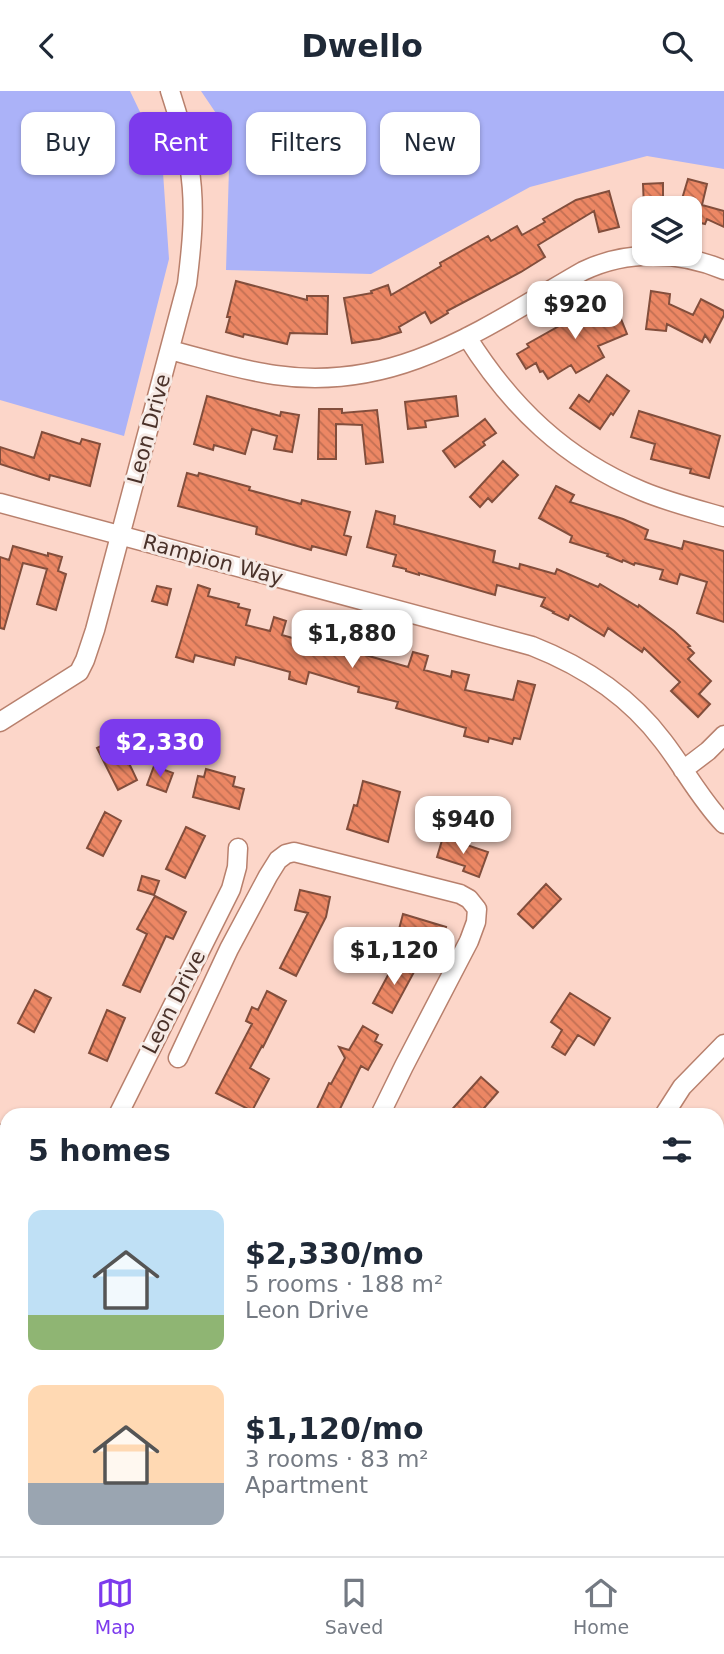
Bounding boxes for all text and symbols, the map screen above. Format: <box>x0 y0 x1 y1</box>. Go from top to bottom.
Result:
icon: back <box>28 27 66 65</box>
text: Dwello <box>301 27 423 65</box>
icon: search <box>658 27 696 65</box>
chip: Buy <box>21 112 115 175</box>
chip: Rent <box>129 112 232 175</box>
chip: Filters <box>246 112 366 175</box>
chip: New <box>380 112 480 175</box>
map controls <box>632 196 702 266</box>
button: layers <box>632 196 702 266</box>
pin: $920 <box>534 281 616 341</box>
text: $920 <box>543 291 607 317</box>
street label: Leon Drive <box>123 371 175 487</box>
street label: Rampion Way <box>140 530 286 590</box>
pin: $1,880 <box>295 611 409 670</box>
text: $1,880 <box>308 620 396 646</box>
pin: $2,330 <box>103 719 217 779</box>
text: $2,330 <box>116 729 204 755</box>
pin: $940 <box>422 797 504 856</box>
text: $940 <box>431 806 495 832</box>
pin: $1,120 <box>337 927 451 987</box>
text: $1,120 <box>350 937 438 963</box>
street label: Leon Drive <box>138 946 210 1058</box>
icon: filters <box>658 1131 696 1169</box>
text: 5 homes <box>28 1133 171 1168</box>
text: $2,330/mo <box>245 1236 424 1271</box>
icon: home <box>84 1238 168 1322</box>
text: 5 rooms · 188 m² <box>245 1271 443 1297</box>
text: Leon Drive <box>245 1297 369 1323</box>
text: $1,120/mo <box>245 1411 424 1446</box>
icon: home <box>84 1413 168 1497</box>
text: 3 rooms · 83 m² <box>245 1446 429 1472</box>
text: Apartment <box>245 1472 368 1498</box>
tab: Map <box>95 1574 135 1638</box>
tab: Saved <box>325 1574 383 1638</box>
tab: Home <box>573 1574 629 1638</box>

